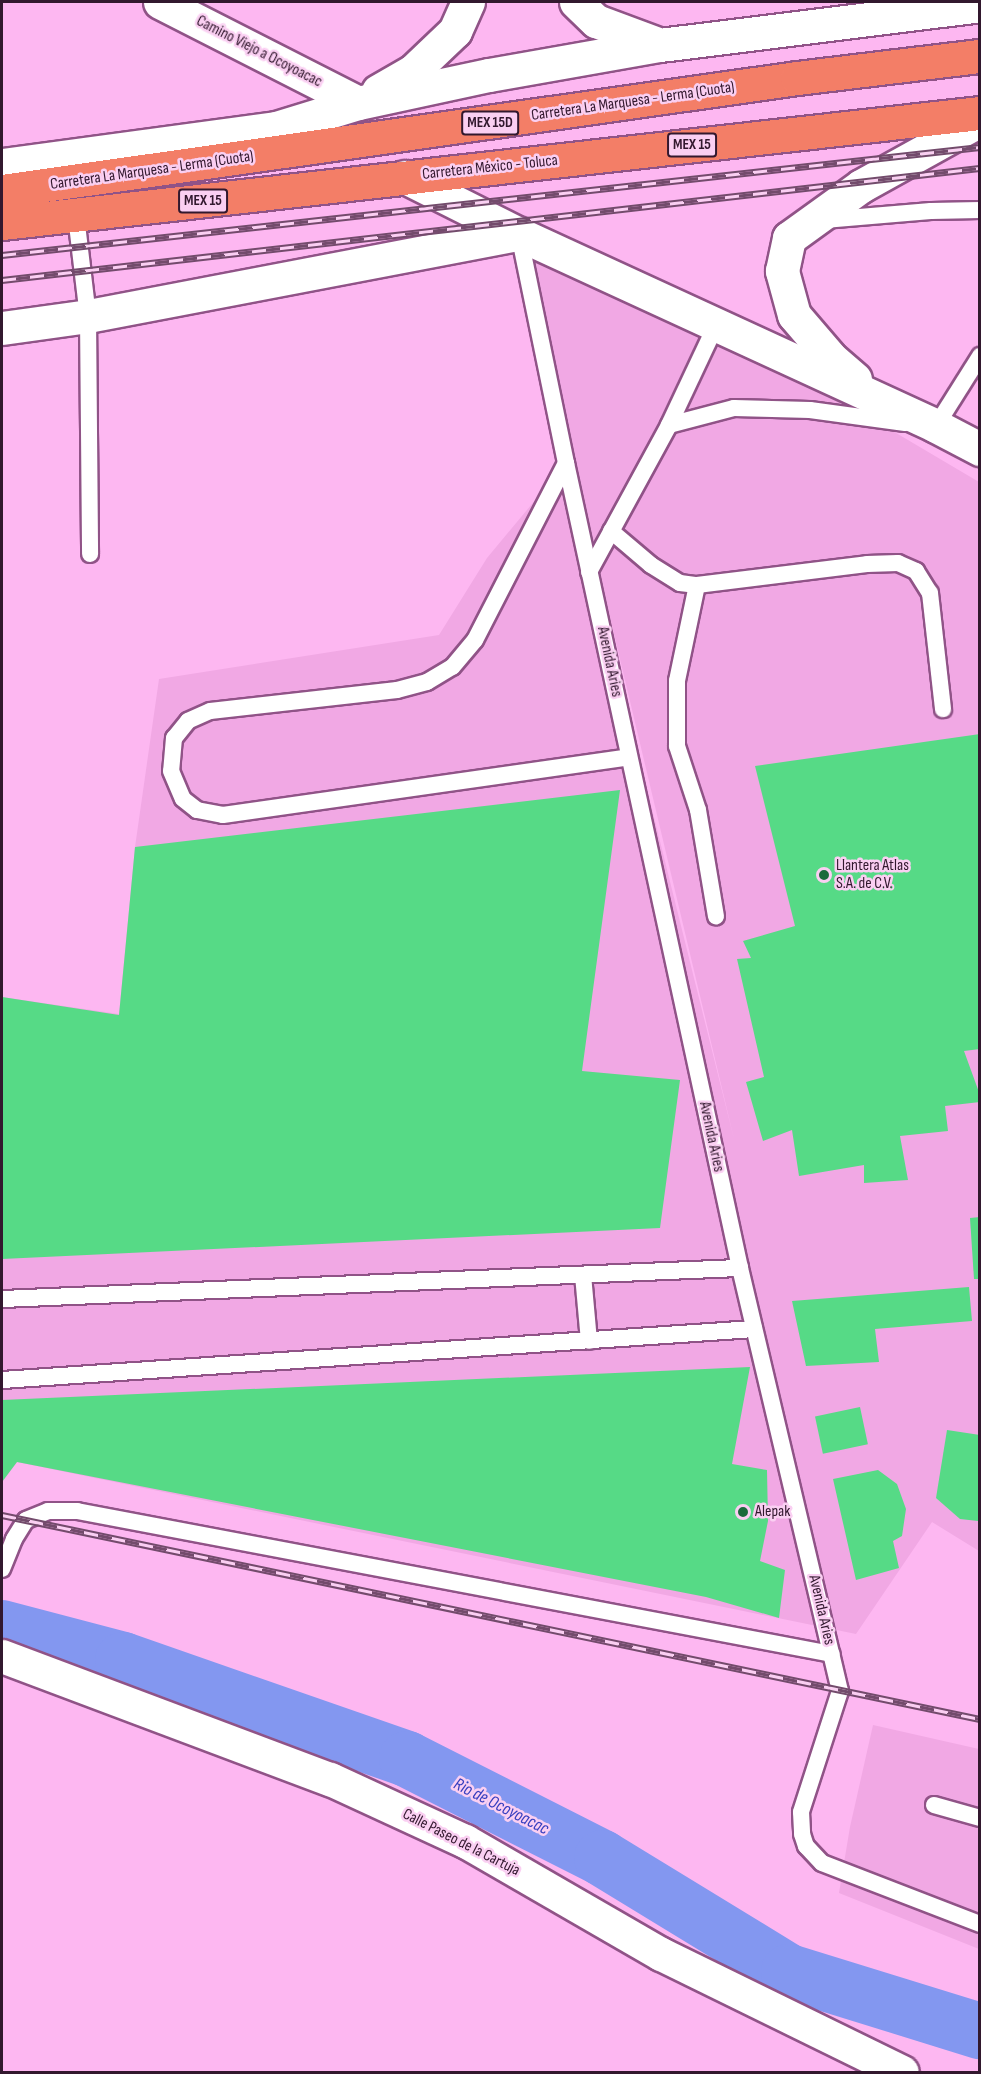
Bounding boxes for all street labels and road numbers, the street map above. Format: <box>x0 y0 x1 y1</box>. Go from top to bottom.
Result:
street label: Camino Viejo a Ocoyoacac <box>193 12 325 92</box>
street label: Carretera La Marquesa - Lerma (Cuota) <box>530 78 736 126</box>
road number: MEX 15D <box>460 111 520 135</box>
road number: MEX 15 <box>666 133 718 157</box>
street label: Carretera La Marquesa - Lerma (Cuota) <box>49 147 255 195</box>
street label: Carretera México - Toluca <box>421 151 559 185</box>
road number: MEX 15 <box>178 189 228 213</box>
street label: Avenida Aries <box>592 625 626 699</box>
street label: Avenida Aries <box>694 1100 728 1174</box>
street label: Avenida Aries <box>804 1573 838 1647</box>
street label: Calle Paseo de la Cartuja <box>399 1805 523 1881</box>

